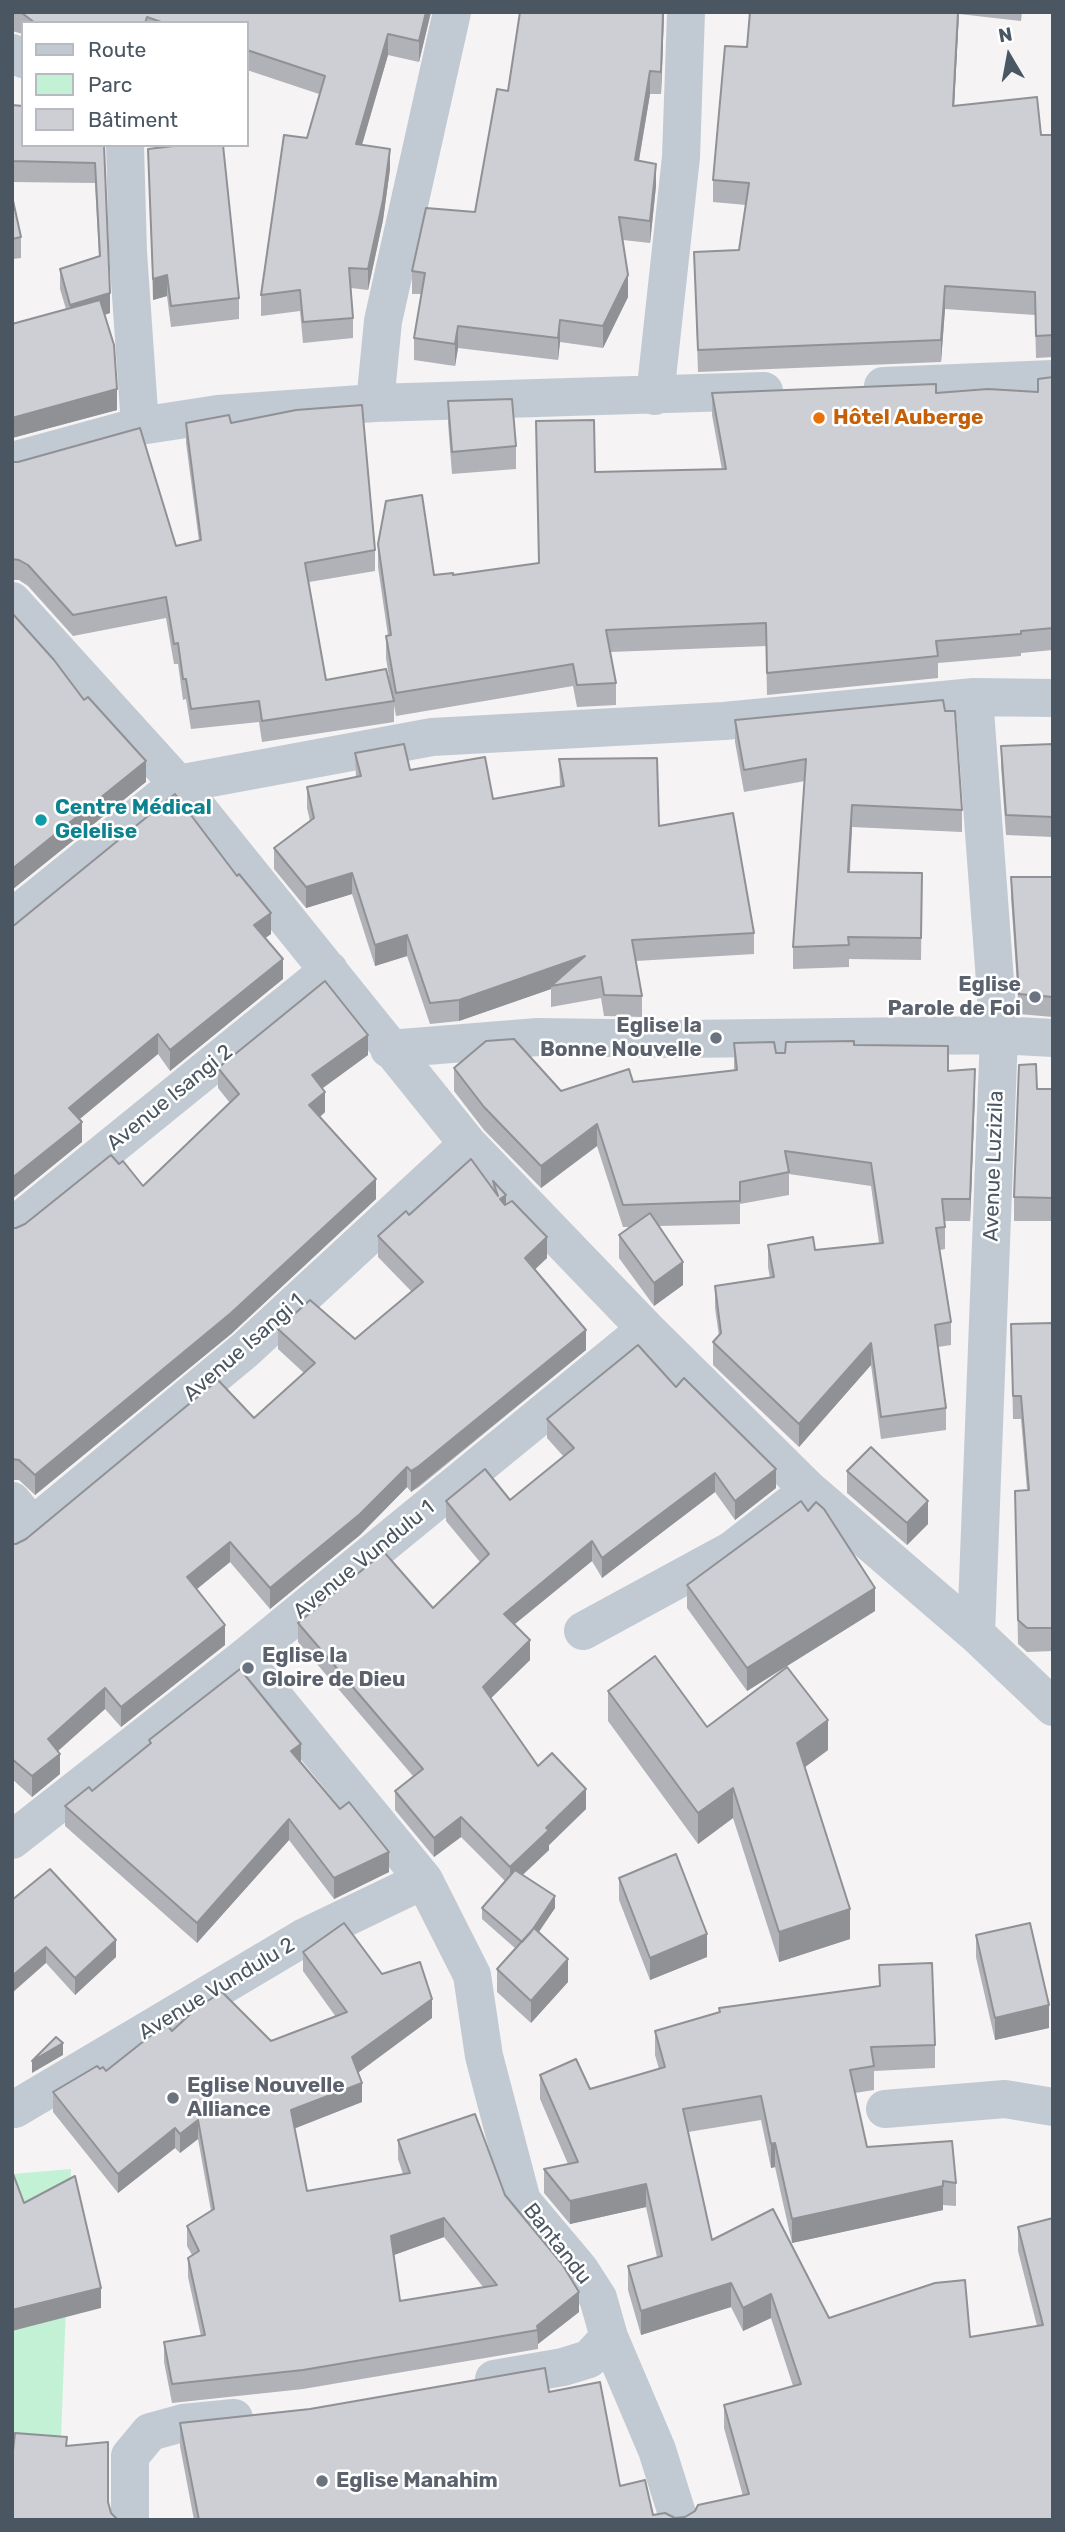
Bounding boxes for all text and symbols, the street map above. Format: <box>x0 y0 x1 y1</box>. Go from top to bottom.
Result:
legend <box>21 21 248 147</box>
north arrow <box>974 21 1044 91</box>
text: N <box>997 22 1014 47</box>
text: Route <box>88 37 146 62</box>
text: Parc <box>88 72 132 97</box>
text: Bâtiment <box>88 107 178 132</box>
place label: Hôtel Auberge <box>833 405 984 431</box>
marker: Hôtel Auberge <box>811 410 827 426</box>
place label: Centre Médical Gelelise <box>55 795 212 845</box>
marker: Centre Médical Gelelise <box>33 812 49 828</box>
place label: Eglise Parole de Foi <box>888 972 1021 1022</box>
marker: Eglise Parole de Foi <box>1027 989 1043 1005</box>
place label: Eglise la Bonne Nouvelle <box>540 1013 702 1063</box>
marker: Eglise la Bonne Nouvelle <box>708 1030 724 1046</box>
street label: Avenue Isangi 2 <box>102 1040 238 1156</box>
street label: Avenue Luzizila <box>979 1090 1009 1242</box>
street label: Avenue Isangi 1 <box>179 1289 309 1407</box>
street label: Avenue Vundulu 1 <box>288 1495 440 1625</box>
place label: Eglise la Gloire de Dieu <box>262 1643 406 1693</box>
marker: Eglise la Gloire de Dieu <box>240 1660 256 1676</box>
street label: Avenue Vundulu 2 <box>134 1933 300 2045</box>
place label: Eglise Nouvelle Alliance <box>187 2073 345 2123</box>
marker: Eglise Nouvelle Alliance <box>165 2090 181 2106</box>
street label: Bantandu <box>518 2198 596 2290</box>
place label: Eglise Manahim <box>336 2468 498 2494</box>
marker: Eglise Manahim <box>314 2473 330 2489</box>

